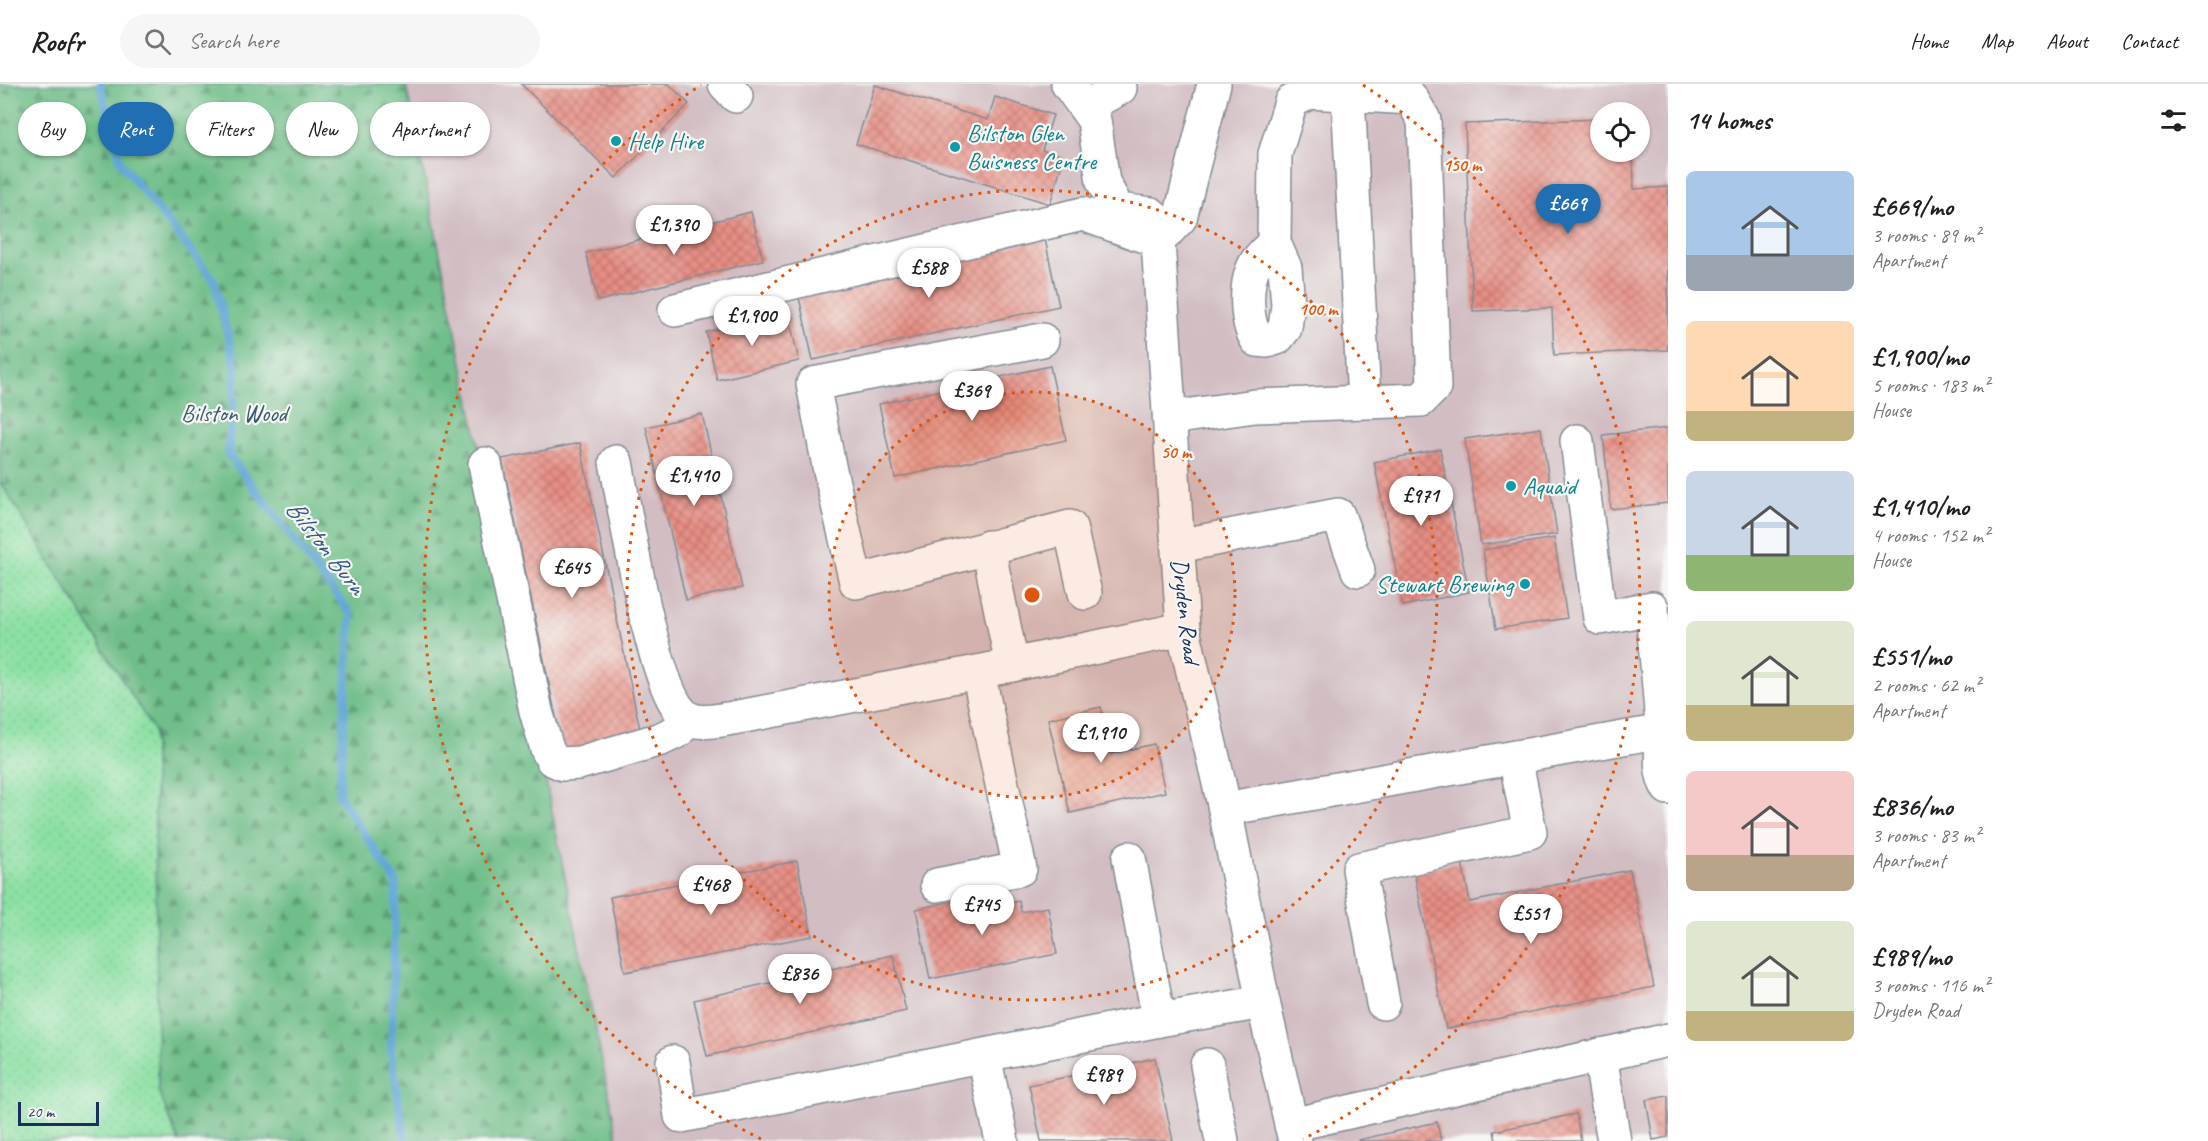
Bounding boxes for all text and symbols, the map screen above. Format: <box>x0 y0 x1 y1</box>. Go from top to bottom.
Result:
search box <box>120 14 540 68</box>
text: Roofr <box>30 24 84 59</box>
icon: search <box>141 25 174 58</box>
text: Search here <box>189 27 278 55</box>
text: Home <box>1910 28 1948 54</box>
text: Map <box>1981 28 2013 54</box>
text: About <box>2046 28 2088 54</box>
text: Contact <box>2121 28 2178 54</box>
chip: Buy <box>18 102 86 156</box>
chip: Rent <box>98 102 174 156</box>
chip: Filters <box>186 102 274 156</box>
chip: New <box>286 102 358 156</box>
chip: Apartment <box>370 102 490 156</box>
map controls <box>1590 102 1650 162</box>
button: locate <box>1590 102 1650 162</box>
text: 14 homes <box>1686 104 1771 137</box>
icon: filters <box>2157 104 2190 137</box>
place label: Bilston Glen Buisness Centre <box>967 118 1098 176</box>
place label: Help Hire <box>628 126 705 156</box>
marker: Help Hire <box>609 134 623 148</box>
marker: Bilston Glen Buisness Centre <box>948 140 962 154</box>
text: 150 m <box>1443 154 1483 176</box>
pin: £669 <box>1532 184 1604 235</box>
text: £669/mo <box>1872 190 1953 223</box>
text: £669 <box>1550 191 1586 216</box>
icon: home <box>1734 195 1806 267</box>
pin: £1,390 <box>625 205 723 256</box>
text: £1,390 <box>650 212 698 237</box>
text: 3 rooms · 89 m² <box>1872 223 1980 248</box>
pin: £588 <box>893 248 965 299</box>
text: Apartment <box>1872 248 1945 273</box>
text: £588 <box>911 255 947 280</box>
pin: £1,900 <box>703 296 801 347</box>
text: 100 m <box>1299 298 1339 320</box>
text: £1,900 <box>728 303 776 328</box>
text: £1,900/mo <box>1872 340 1969 373</box>
icon: home <box>1734 345 1806 417</box>
pin: £369 <box>936 371 1008 422</box>
text: 5 rooms · 183 m² <box>1872 373 1989 398</box>
text: £369 <box>954 378 990 403</box>
park label: Bilston Wood <box>181 398 291 428</box>
text: House <box>1872 398 1911 423</box>
text: 50 m <box>1161 441 1193 463</box>
pin: £1,410 <box>645 456 743 507</box>
text: £1,410 <box>670 463 718 488</box>
place label: Aquaid <box>1523 471 1580 501</box>
pin: £971 <box>1385 476 1457 527</box>
marker: Aquaid <box>1504 479 1518 493</box>
text: £971 <box>1403 483 1439 508</box>
text: £1,410/mo <box>1872 490 1969 523</box>
water label: Bilston Burn <box>279 493 375 603</box>
icon: home <box>1734 495 1806 567</box>
text: 4 rooms · 152 m² <box>1872 523 1989 548</box>
pin: £645 <box>536 548 608 599</box>
text: House <box>1872 548 1911 573</box>
text: £645 <box>554 555 590 580</box>
street label: Dryden Road <box>1165 557 1208 669</box>
place label: Stewart Brewing <box>1376 569 1515 599</box>
marker: Stewart Brewing <box>1518 577 1532 591</box>
centre of rings <box>1022 585 1042 605</box>
text: £551/mo <box>1872 640 1951 673</box>
icon: home <box>1734 645 1806 717</box>
text: 2 rooms · 62 m² <box>1872 673 1980 698</box>
text: Apartment <box>1872 698 1945 723</box>
pin: £1,910 <box>1052 713 1150 764</box>
text: £1,910 <box>1077 720 1125 745</box>
text: £836/mo <box>1872 790 1953 823</box>
icon: home <box>1734 795 1806 867</box>
text: 3 rooms · 83 m² <box>1872 823 1980 848</box>
text: Apartment <box>1872 848 1945 873</box>
pin: £468 <box>675 865 747 916</box>
text: £468 <box>693 872 729 897</box>
pin: £745 <box>946 885 1018 936</box>
text: £745 <box>964 892 1000 917</box>
pin: £551 <box>1495 894 1567 945</box>
text: £551 <box>1513 901 1549 926</box>
text: £989/mo <box>1872 940 1951 973</box>
icon: home <box>1734 945 1806 1017</box>
pin: £836 <box>764 954 836 1005</box>
text: £836 <box>782 961 818 986</box>
text: 3 rooms · 116 m² <box>1872 973 1989 998</box>
text: Dryden Road <box>1872 998 1960 1023</box>
pin: £989 <box>1068 1055 1140 1106</box>
text: £989 <box>1086 1062 1122 1087</box>
scale bar <box>18 1099 99 1126</box>
text: 20 m <box>27 1102 54 1122</box>

